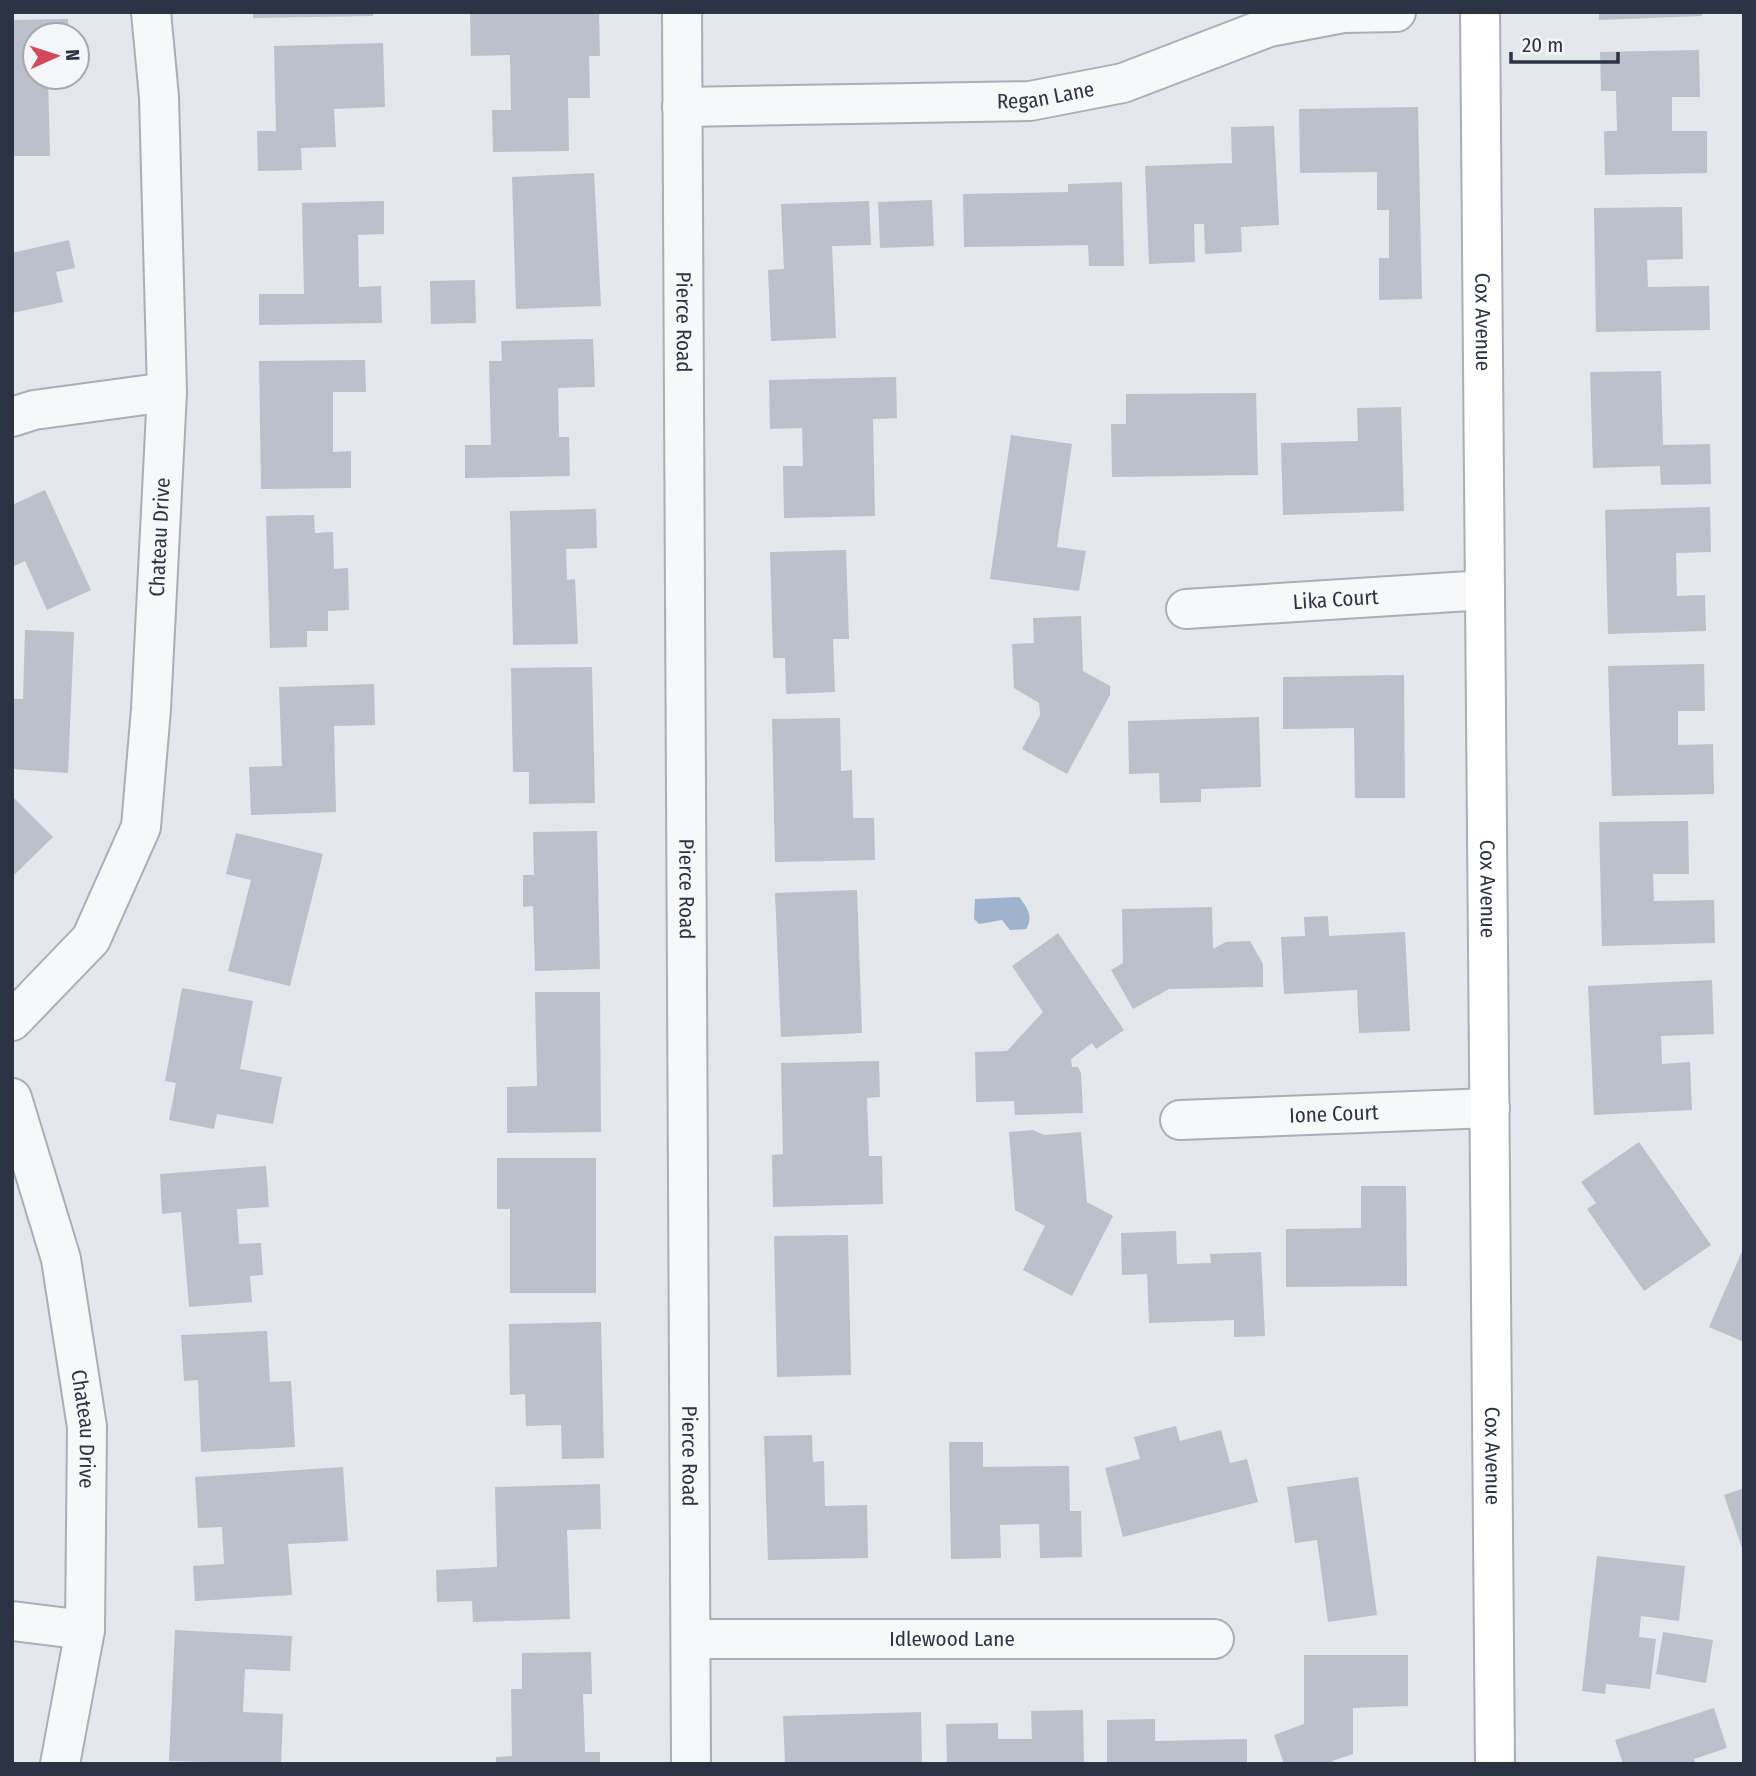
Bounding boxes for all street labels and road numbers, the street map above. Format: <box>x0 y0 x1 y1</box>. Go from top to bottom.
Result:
street label: Regan Lane <box>997 76 1096 115</box>
street label: Pierce Road <box>670 271 697 372</box>
street label: Cox Avenue <box>1469 273 1496 371</box>
street label: Chateau Drive <box>144 477 176 597</box>
street label: Lika Court <box>1292 584 1379 615</box>
street label: Pierce Road <box>673 838 700 939</box>
street label: Cox Avenue <box>1474 840 1501 938</box>
street label: Ione Court <box>1289 1099 1379 1129</box>
street label: Chateau Drive <box>65 1368 100 1488</box>
street label: Pierce Road <box>676 1405 703 1506</box>
street label: Cox Avenue <box>1479 1407 1506 1505</box>
street label: Idlewood Lane <box>889 1626 1015 1652</box>

